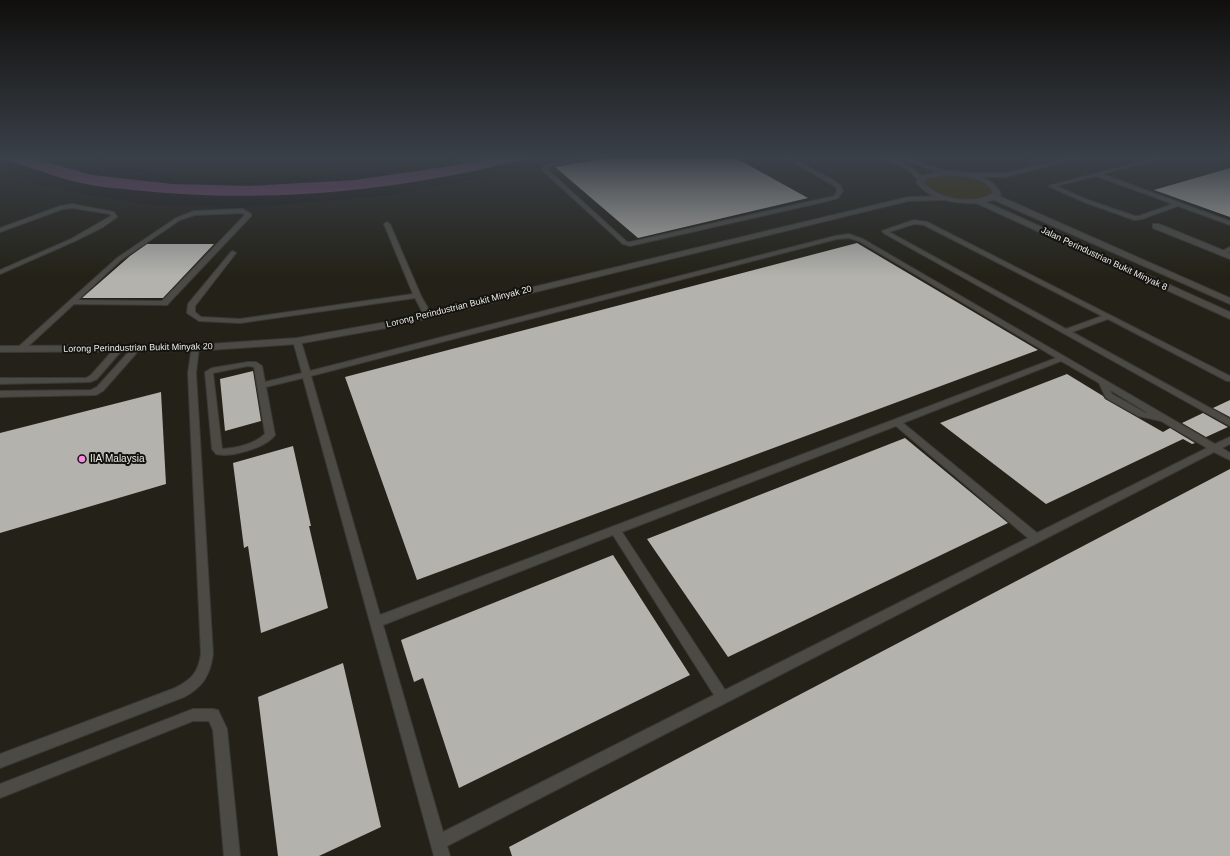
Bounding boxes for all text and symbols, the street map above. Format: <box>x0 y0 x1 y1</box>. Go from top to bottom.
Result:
street label: Jalan Perindustrian Bukit Minyak 8 <box>1039 225 1169 293</box>
street label: Lorong Perindustrian Bukit Minyak 20 <box>385 284 533 330</box>
street label: Lorong Perindustrian Bukit Minyak 20 <box>63 341 213 355</box>
place label: IIA Malaysia <box>90 453 144 465</box>
marker: IIA Malaysia <box>77 454 87 464</box>

